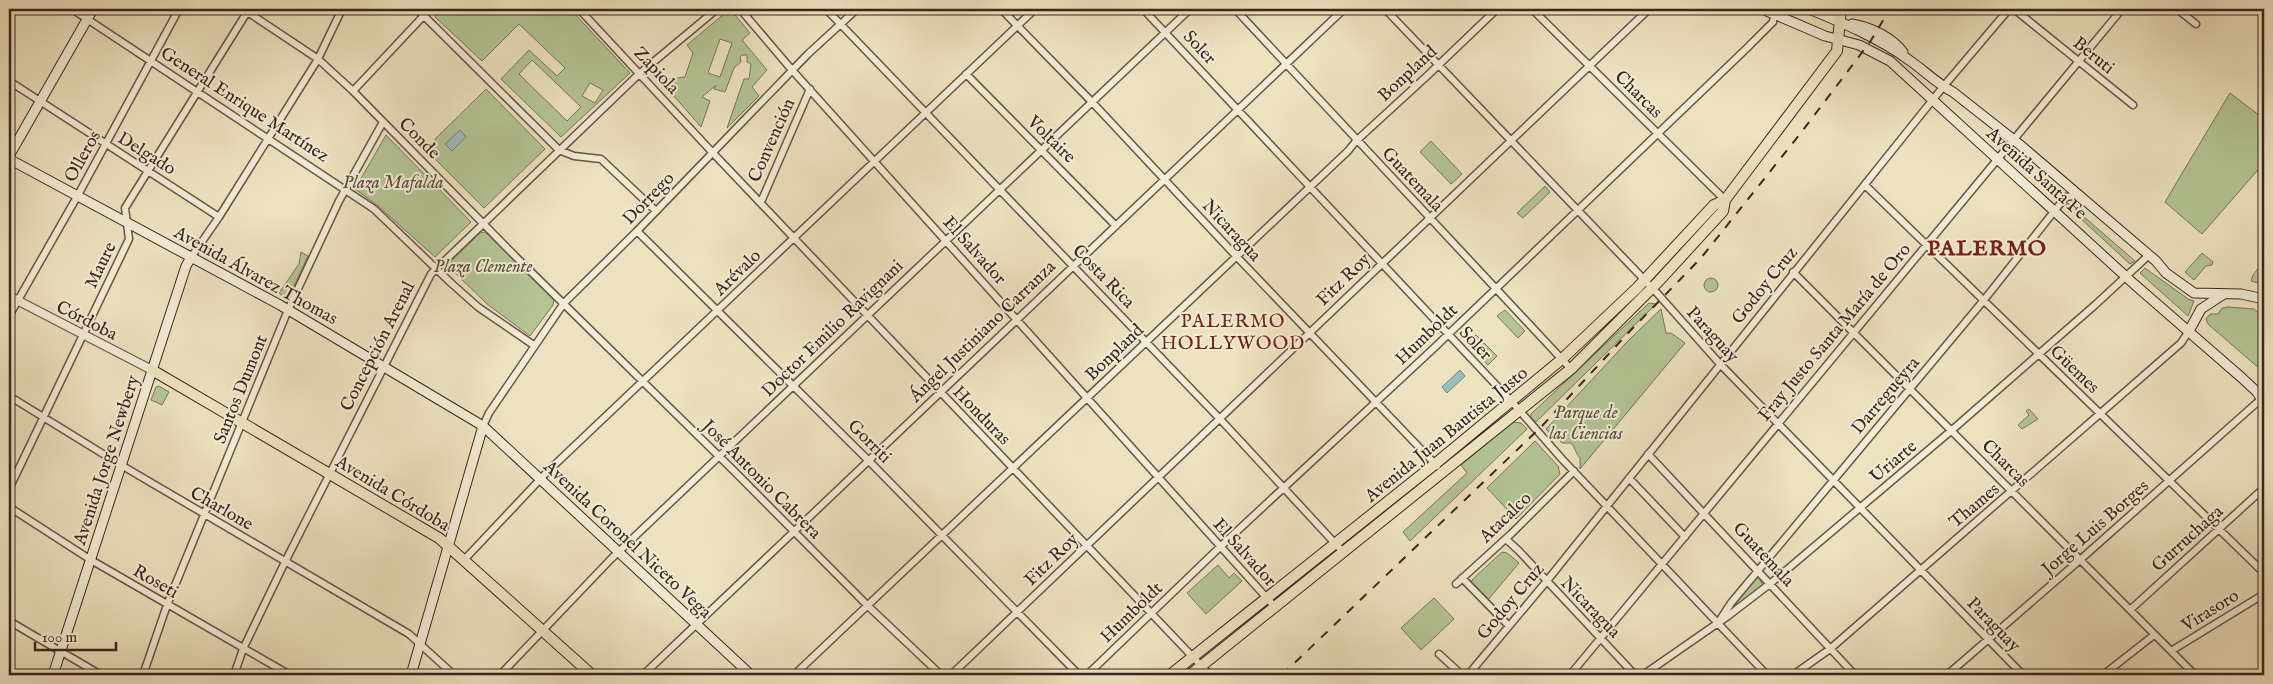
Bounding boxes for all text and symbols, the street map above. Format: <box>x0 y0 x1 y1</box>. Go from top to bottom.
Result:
street label: Soler <box>1177 26 1221 70</box>
street label: Beruti <box>2068 32 2119 80</box>
street label: Bonpland <box>1374 41 1443 107</box>
street label: General Enrique Martínez <box>156 42 333 168</box>
street label: Zapiola <box>628 42 684 100</box>
street label: Charcas <box>1609 66 1667 124</box>
street label: Convención <box>744 95 801 186</box>
street label: Voltaire <box>1021 111 1080 169</box>
street label: Conde <box>393 113 445 165</box>
street label: Avenida Santa Fe <box>1980 122 2091 225</box>
street label: Olleros <box>60 127 107 187</box>
street label: Delgado <box>113 127 180 181</box>
street label: Guatemala <box>1376 143 1448 217</box>
street label: Dorrego <box>618 167 680 230</box>
park label: Plaza Mafalda <box>342 172 444 195</box>
street label: Nicaragua <box>1196 195 1266 267</box>
street label: El Salvador <box>937 212 1011 290</box>
street label: Avenida Álvarez Thomas <box>168 219 342 331</box>
district label: PALERMO <box>1927 235 2047 263</box>
street label: Maure <box>80 239 122 293</box>
street label: Fray Justo Santa María de Oro <box>1754 239 1917 427</box>
street label: Costa Rica <box>1067 240 1139 314</box>
street label: Godoy Cruz <box>1727 243 1803 329</box>
street label: Arévalo <box>709 245 767 302</box>
street label: Fitz Roy <box>1312 249 1376 312</box>
street label: Doctor Emilio Ravignani <box>757 255 909 403</box>
street label: Ángel Justiniano Carranza <box>903 255 1061 409</box>
park label: Plaza Clemente <box>434 256 532 279</box>
street label: Concepción Arenal <box>336 278 421 416</box>
street label: Córdoba <box>52 296 121 347</box>
street label: Humboldt <box>1391 300 1463 371</box>
street label: Paraguay <box>1681 302 1743 368</box>
district label: PALERMO HOLLYWOOD <box>1161 310 1305 356</box>
street label: Bonpland <box>1081 319 1149 387</box>
street label: Soler <box>1453 322 1497 366</box>
street label: Santos Dumont <box>209 332 274 447</box>
street label: Güemes <box>2044 341 2104 399</box>
street label: Darregueyra <box>1847 352 1925 439</box>
street label: Avenida Juan Bautista Justo <box>1360 362 1534 509</box>
street label: Avenida Jorge Newbery <box>69 373 146 549</box>
street label: Honduras <box>947 381 1015 451</box>
park label: Parque de las Ciencias <box>1549 402 1623 446</box>
street label: José Antonio Cabrera <box>695 414 826 545</box>
street label: Gorriti <box>842 415 896 469</box>
street label: Charcas <box>1976 435 2034 493</box>
street label: Uriarte <box>1865 436 1922 489</box>
street label: Avenida Córdoba <box>330 451 454 538</box>
street label: Avenida Coronel Niceto Vega <box>537 455 716 624</box>
street label: Jorge Luis Borges <box>2036 475 2154 582</box>
street label: Thames <box>1945 478 2005 534</box>
street label: Charlone <box>186 482 257 537</box>
street label: Atacalco <box>1474 487 1537 549</box>
street label: Gurruchaga <box>2147 501 2229 577</box>
street label: El Salvador <box>1207 514 1281 592</box>
street label: Guatemala <box>1727 518 1799 592</box>
street label: Fitz Roy <box>1020 529 1084 592</box>
street label: Godoy Cruz <box>1472 559 1550 645</box>
street label: Roseti <box>128 560 182 605</box>
street label: Nicaragua <box>1555 572 1625 644</box>
street label: Humboldt <box>1096 578 1168 649</box>
street label: Virasoro <box>2177 585 2244 638</box>
street label: Paraguay <box>1961 593 2025 658</box>
scale bar <box>35 619 116 651</box>
text: 100 m <box>42 628 78 647</box>

